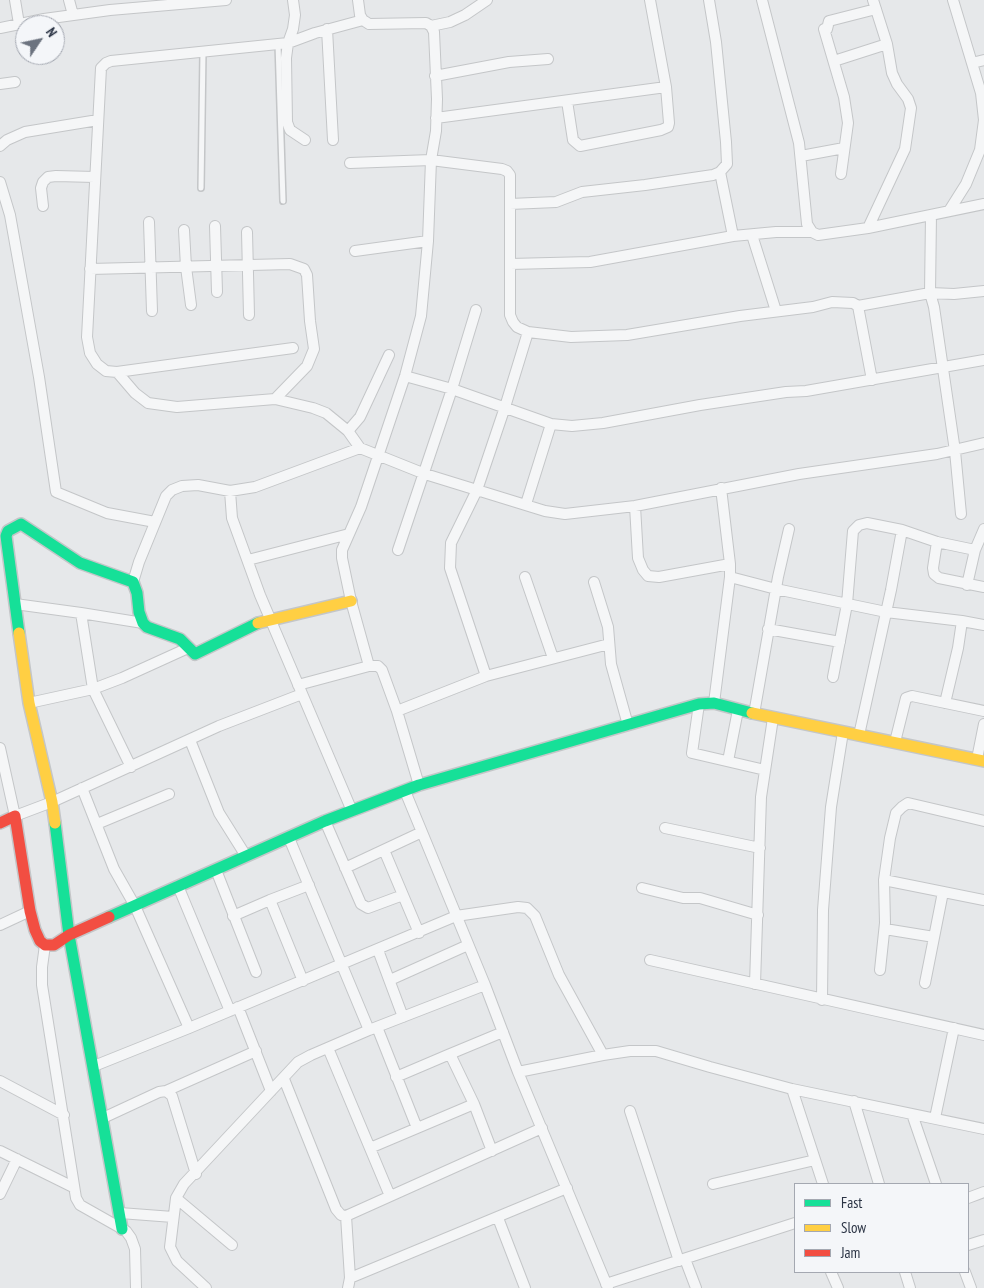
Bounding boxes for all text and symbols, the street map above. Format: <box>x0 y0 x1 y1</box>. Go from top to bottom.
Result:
north arrow <box>15 15 65 65</box>
text: N <box>42 24 61 40</box>
legend <box>794 1183 969 1273</box>
text: Fast <box>841 1193 862 1212</box>
text: Slow <box>841 1218 866 1237</box>
text: Jam <box>841 1243 860 1262</box>

